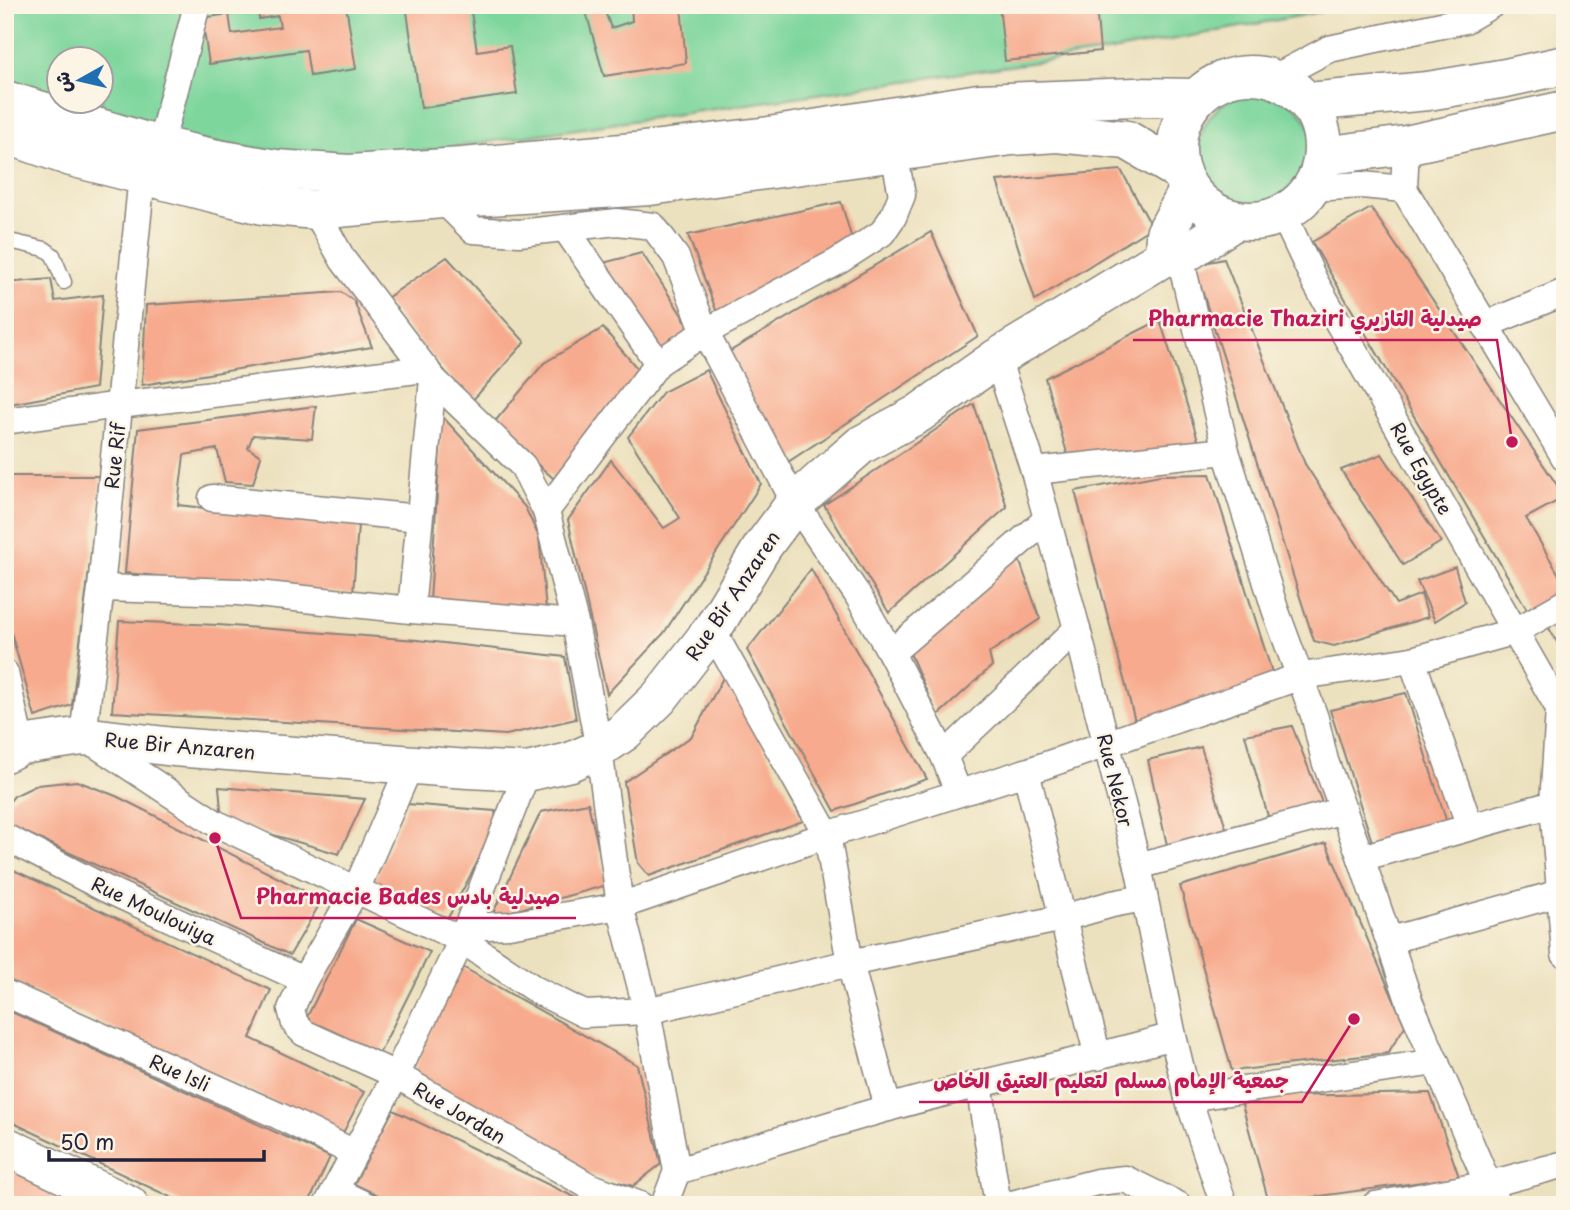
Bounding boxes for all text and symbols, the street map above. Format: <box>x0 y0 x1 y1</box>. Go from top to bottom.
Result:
north arrow <box>46 46 116 116</box>
text: ش <box>47 70 77 95</box>
callout: Pharmacie Thaziri صيدلية التازيري <box>1133 298 1497 340</box>
text: Pharmacie Thaziri صيدلية التازيري <box>1148 301 1482 335</box>
street label: Rue Egypte <box>1384 417 1460 519</box>
street label: Rue Rif <box>97 420 132 490</box>
street label: Rue Bir Anzaren <box>678 524 786 666</box>
street label: Rue Bir Anzaren <box>103 724 257 766</box>
street label: Rue Nekor <box>1091 730 1141 830</box>
street label: Rue Moulouiya <box>87 869 221 951</box>
callout: Pharmacie Bades صيدلية بادس <box>241 876 576 918</box>
text: Pharmacie Bades صيدلية بادس <box>256 879 560 911</box>
street label: Rue Isli <box>145 1046 215 1098</box>
callout: جمعية الإمام مسلم لتعليم العتيق الخاص <box>919 1060 1302 1102</box>
text: جمعية الإمام مسلم لتعليم العتيق الخاص <box>933 1063 1289 1097</box>
street label: Rue Jordan <box>409 1074 511 1150</box>
scale bar <box>49 1119 264 1163</box>
text: 50 m <box>60 1125 114 1157</box>

